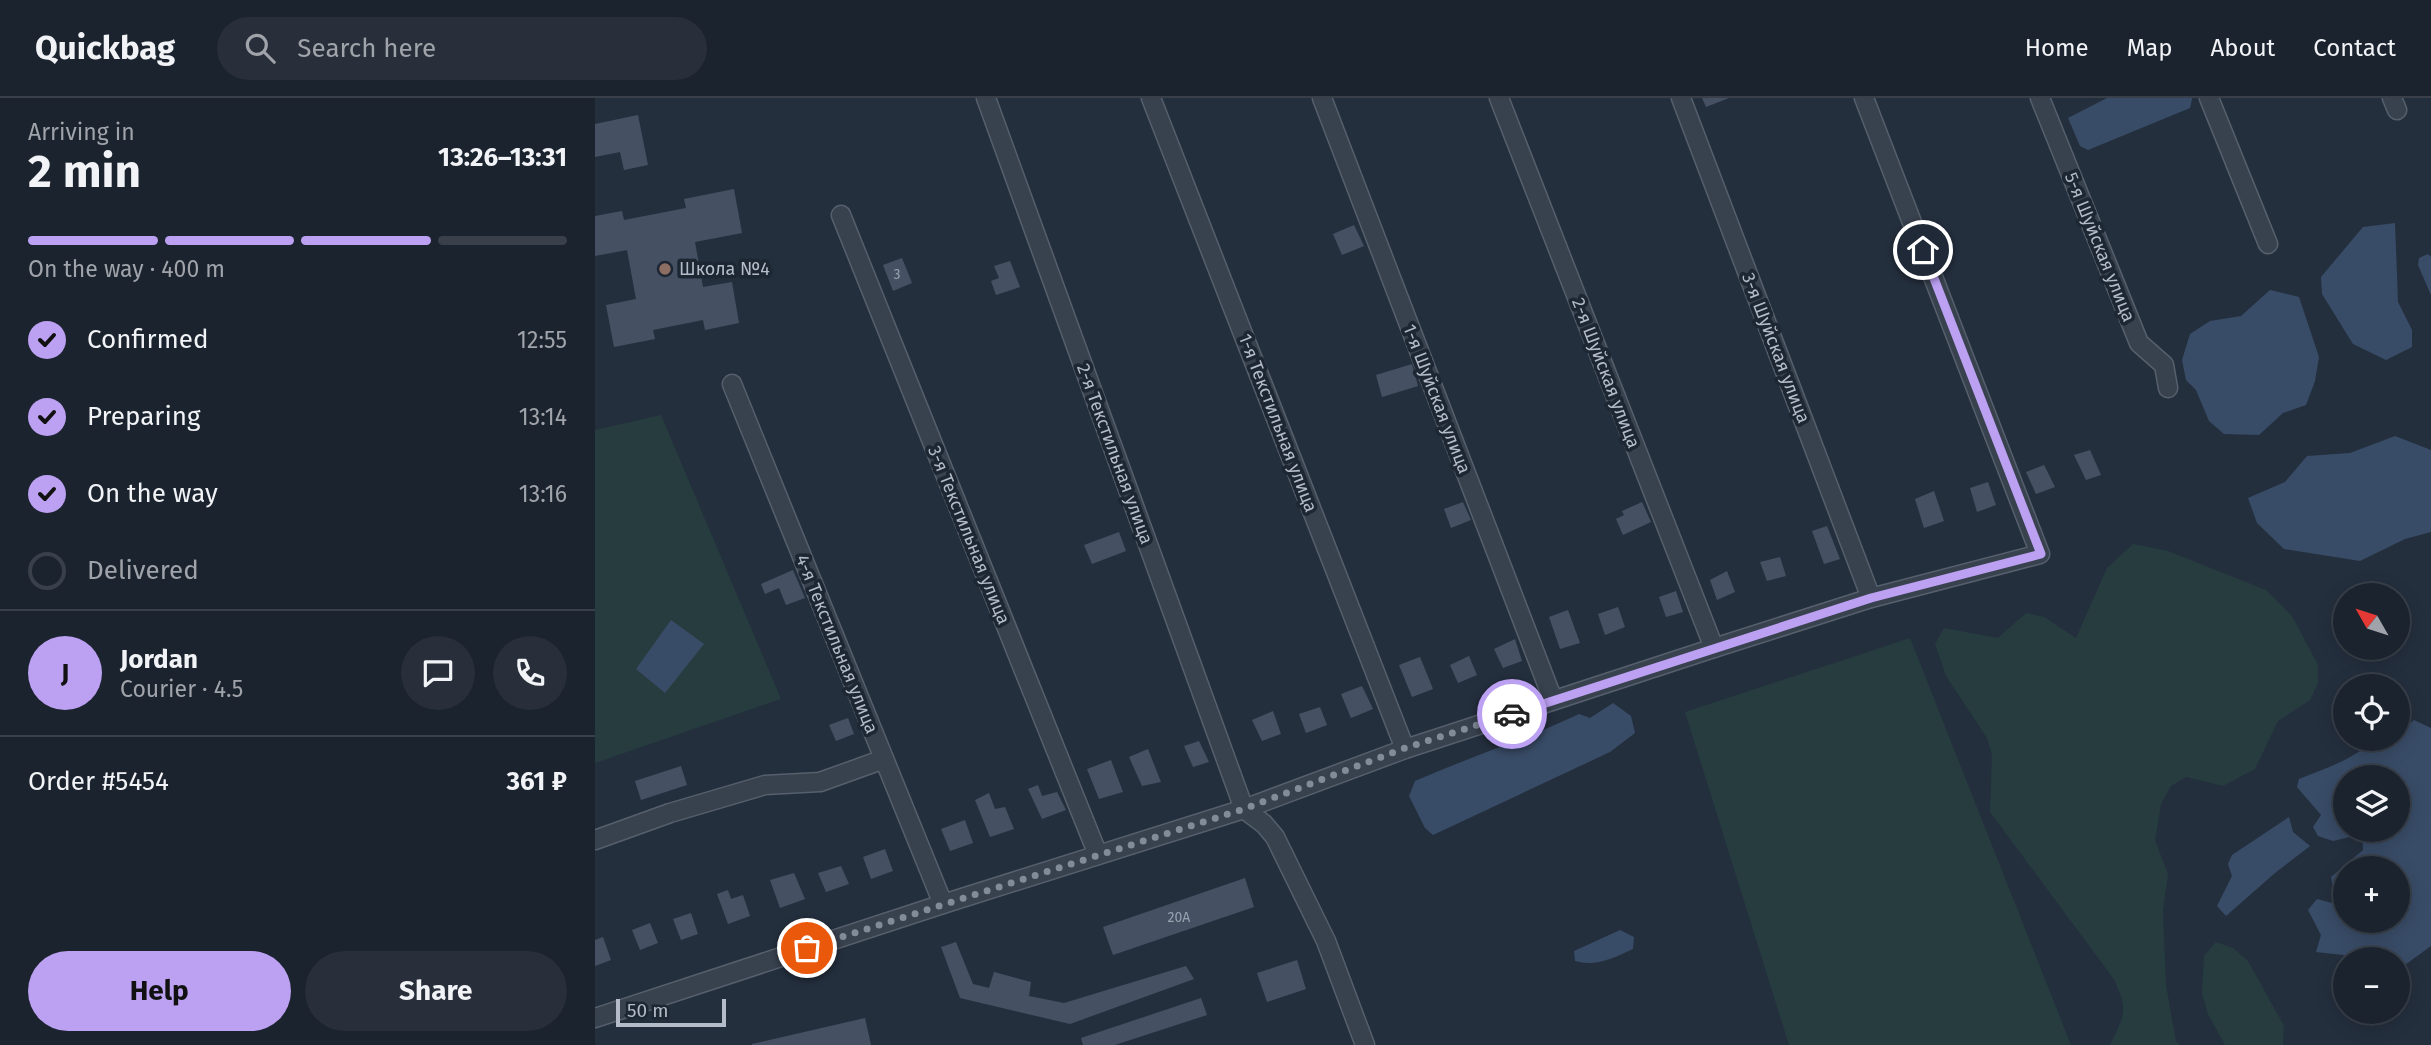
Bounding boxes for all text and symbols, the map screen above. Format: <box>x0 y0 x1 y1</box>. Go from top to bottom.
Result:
search box <box>217 17 707 80</box>
text: Quickbag <box>35 28 175 68</box>
icon: search <box>241 29 279 67</box>
text: Search here <box>297 33 436 64</box>
text: Home <box>2025 34 2089 62</box>
text: Map <box>2127 34 2173 62</box>
text: About <box>2211 34 2275 62</box>
text: Contact <box>2313 34 2396 62</box>
text: Arriving in <box>28 118 135 146</box>
text: 13:26–13:31 <box>438 142 567 173</box>
text: 2 min <box>28 144 141 199</box>
street label: 5-я Шуйская улица <box>2060 169 2140 325</box>
pin <box>1893 220 1953 280</box>
icon: home <box>1904 231 1942 269</box>
text: On the way · 400 m <box>28 255 225 283</box>
place label: Школа №4 <box>679 258 770 280</box>
marker: Школа №4 <box>657 261 673 277</box>
house number: 3 <box>894 266 901 283</box>
street label: 3-я Шуйская улица <box>1737 270 1815 426</box>
street label: 2-я Шуйская улица <box>1567 295 1645 451</box>
icon: check <box>28 321 66 359</box>
street label: 1-я Шуйская улица <box>1398 321 1476 477</box>
text: Confirmed <box>87 324 208 355</box>
text: 12:55 <box>517 326 567 354</box>
street label: 1-я Текстильная улица <box>1234 331 1322 515</box>
street label: 2-я Текстильная улица <box>1072 361 1158 547</box>
icon: check <box>28 398 66 436</box>
text: Preparing <box>87 401 200 432</box>
text: 13:14 <box>519 403 567 431</box>
street label: 3-я Текстильная улица <box>923 443 1015 627</box>
icon: check <box>28 475 66 513</box>
text: On the way <box>87 478 218 509</box>
text: 13:16 <box>519 480 567 508</box>
street label: 4-я Текстильная улица <box>791 551 883 737</box>
text: Delivered <box>87 555 199 586</box>
north arrow <box>2333 583 2410 660</box>
map controls <box>2333 583 2410 1024</box>
button: chat <box>401 636 475 710</box>
button: phone <box>493 636 567 710</box>
text: Jordan <box>120 644 198 675</box>
text: J <box>61 658 69 689</box>
button: locate <box>2333 674 2410 751</box>
text: Courier · 4.5 <box>120 675 243 703</box>
courier <box>1477 679 1547 749</box>
icon: car <box>1493 695 1531 733</box>
button: layers <box>2333 765 2410 842</box>
text: Order #5454 <box>28 766 169 797</box>
text: 361 ₽ <box>507 766 567 797</box>
button: + <box>2333 856 2410 933</box>
house number: 20А <box>1168 909 1190 926</box>
pin <box>777 918 837 978</box>
icon: bag <box>788 929 826 967</box>
button: − <box>2333 947 2410 1024</box>
button: Help <box>28 951 291 1031</box>
button: Share <box>305 951 567 1031</box>
scale bar <box>616 996 726 1028</box>
text: 50 m <box>627 999 668 1022</box>

